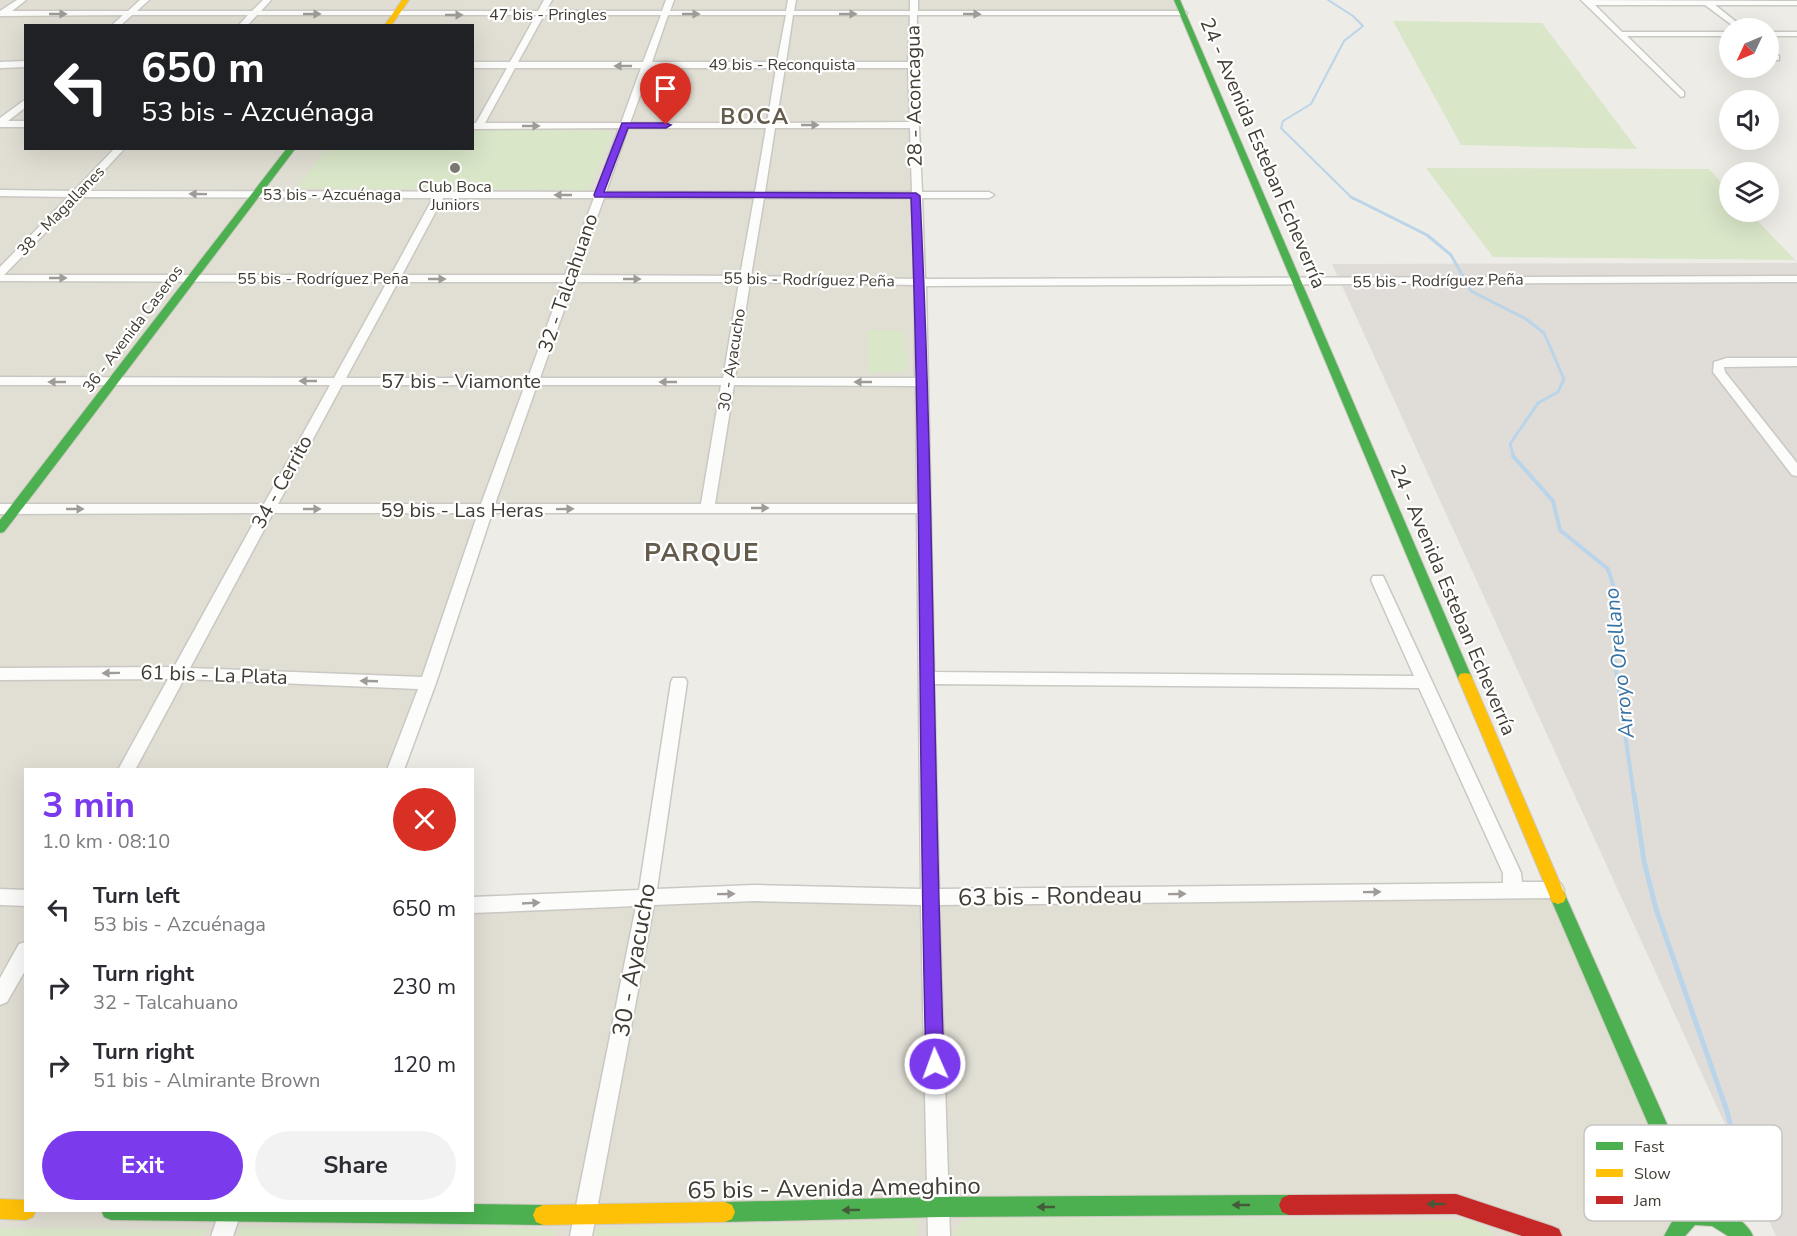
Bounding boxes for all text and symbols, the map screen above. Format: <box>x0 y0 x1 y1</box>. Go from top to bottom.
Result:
street label: 47 bis - Pringles <box>489 4 607 26</box>
one-way arrow <box>49 9 68 19</box>
one-way arrow <box>302 9 321 19</box>
one-way arrow <box>682 9 701 19</box>
one-way arrow <box>838 9 857 19</box>
one-way arrow <box>962 9 981 19</box>
one-way arrow <box>445 10 464 19</box>
street label: 24 - Avenida Esteban Echeverría <box>1194 14 1332 292</box>
north arrow <box>1719 18 1779 78</box>
map controls <box>1719 18 1779 222</box>
street label: 28 - Aconcagua <box>899 25 929 167</box>
text: 650 m <box>141 40 265 97</box>
icon: left <box>42 48 120 126</box>
street label: 49 bis - Reconquista <box>708 54 856 76</box>
one-way arrow <box>613 61 632 71</box>
pin <box>640 63 691 125</box>
icon: arrive <box>649 72 682 105</box>
button: sound <box>1719 90 1779 150</box>
text: 53 bis - Azcuénaga <box>141 94 374 131</box>
district label: BOCA <box>720 102 790 132</box>
one-way arrow <box>800 120 819 130</box>
one-way arrow <box>521 121 540 131</box>
street label: 38 - Magallanes <box>12 161 110 261</box>
marker: Club Boca Juniors <box>448 161 462 175</box>
button: layers <box>1719 162 1779 222</box>
place label: Club Boca Juniors <box>418 176 492 216</box>
street label: 53 bis - Azcuénaga <box>263 184 401 206</box>
one-way arrow <box>188 190 207 199</box>
one-way arrow <box>554 190 573 200</box>
street label: 32 - Talcahuano <box>532 210 604 356</box>
street label: 36 - Avenida Caseros <box>78 261 188 397</box>
street label: 55 bis - Rodríguez Peña <box>237 268 409 290</box>
street label: 55 bis - Rodríguez Peña <box>723 268 895 292</box>
street label: 55 bis - Rodríguez Peña <box>1352 269 1524 293</box>
one-way arrow <box>49 274 68 283</box>
one-way arrow <box>428 274 447 284</box>
one-way arrow <box>623 274 642 284</box>
street label: 30 - Ayacucho <box>713 307 751 413</box>
street label: 57 bis - Viamonte <box>381 368 541 395</box>
one-way arrow <box>298 376 317 386</box>
one-way arrow <box>48 377 67 387</box>
one-way arrow <box>659 377 678 386</box>
one-way arrow <box>854 377 873 387</box>
street label: 34 - Cerrito <box>245 430 319 534</box>
street label: 24 - Avenida Esteban Echeverría <box>1384 461 1522 739</box>
street label: 59 bis - Las Heras <box>380 497 544 524</box>
one-way arrow <box>751 503 770 513</box>
one-way arrow <box>65 504 84 514</box>
one-way arrow <box>556 504 575 514</box>
one-way arrow <box>302 505 321 514</box>
district label: PARQUE <box>644 535 760 570</box>
water label: Arroyo Orellano <box>1597 586 1641 741</box>
street label: 61 bis - La Plata <box>140 659 288 691</box>
one-way arrow <box>102 668 121 678</box>
one-way arrow <box>360 676 379 685</box>
text: 3 min <box>42 781 135 830</box>
button: close <box>393 788 456 851</box>
text: 1.0 km · 08:10 <box>42 828 170 855</box>
street label: 63 bis - Rondeau <box>958 878 1142 914</box>
text: Turn left <box>93 881 180 911</box>
street label: 30 - Ayacucho <box>605 881 663 1039</box>
one-way arrow <box>1363 887 1382 897</box>
one-way arrow <box>716 889 735 899</box>
one-way arrow <box>1168 889 1187 899</box>
icon: left <box>42 893 75 926</box>
text: 650 m <box>392 894 456 924</box>
one-way arrow <box>521 898 540 907</box>
text: 53 bis - Azcuénaga <box>93 911 266 938</box>
text: Turn right <box>93 959 194 989</box>
icon: right <box>42 971 75 1004</box>
text: 230 m <box>392 972 456 1002</box>
text: 32 - Talcahuano <box>93 989 238 1016</box>
position arrow <box>903 1032 967 1096</box>
text: Turn right <box>93 1037 194 1067</box>
icon: right <box>42 1049 75 1082</box>
text: 120 m <box>392 1050 456 1080</box>
text: 51 bis - Almirante Brown <box>93 1067 321 1094</box>
legend <box>1584 1125 1782 1221</box>
button: Exit <box>42 1131 243 1200</box>
button: Share <box>255 1131 456 1200</box>
text: Fast <box>1634 1136 1665 1158</box>
text: Slow <box>1634 1163 1671 1185</box>
street label: 65 bis - Avenida Ameghino <box>687 1169 981 1207</box>
text: Jam <box>1633 1190 1661 1212</box>
one-way arrow <box>1427 1199 1446 1209</box>
one-way arrow <box>1232 1200 1251 1210</box>
one-way arrow <box>1037 1202 1056 1212</box>
one-way arrow <box>842 1205 861 1214</box>

